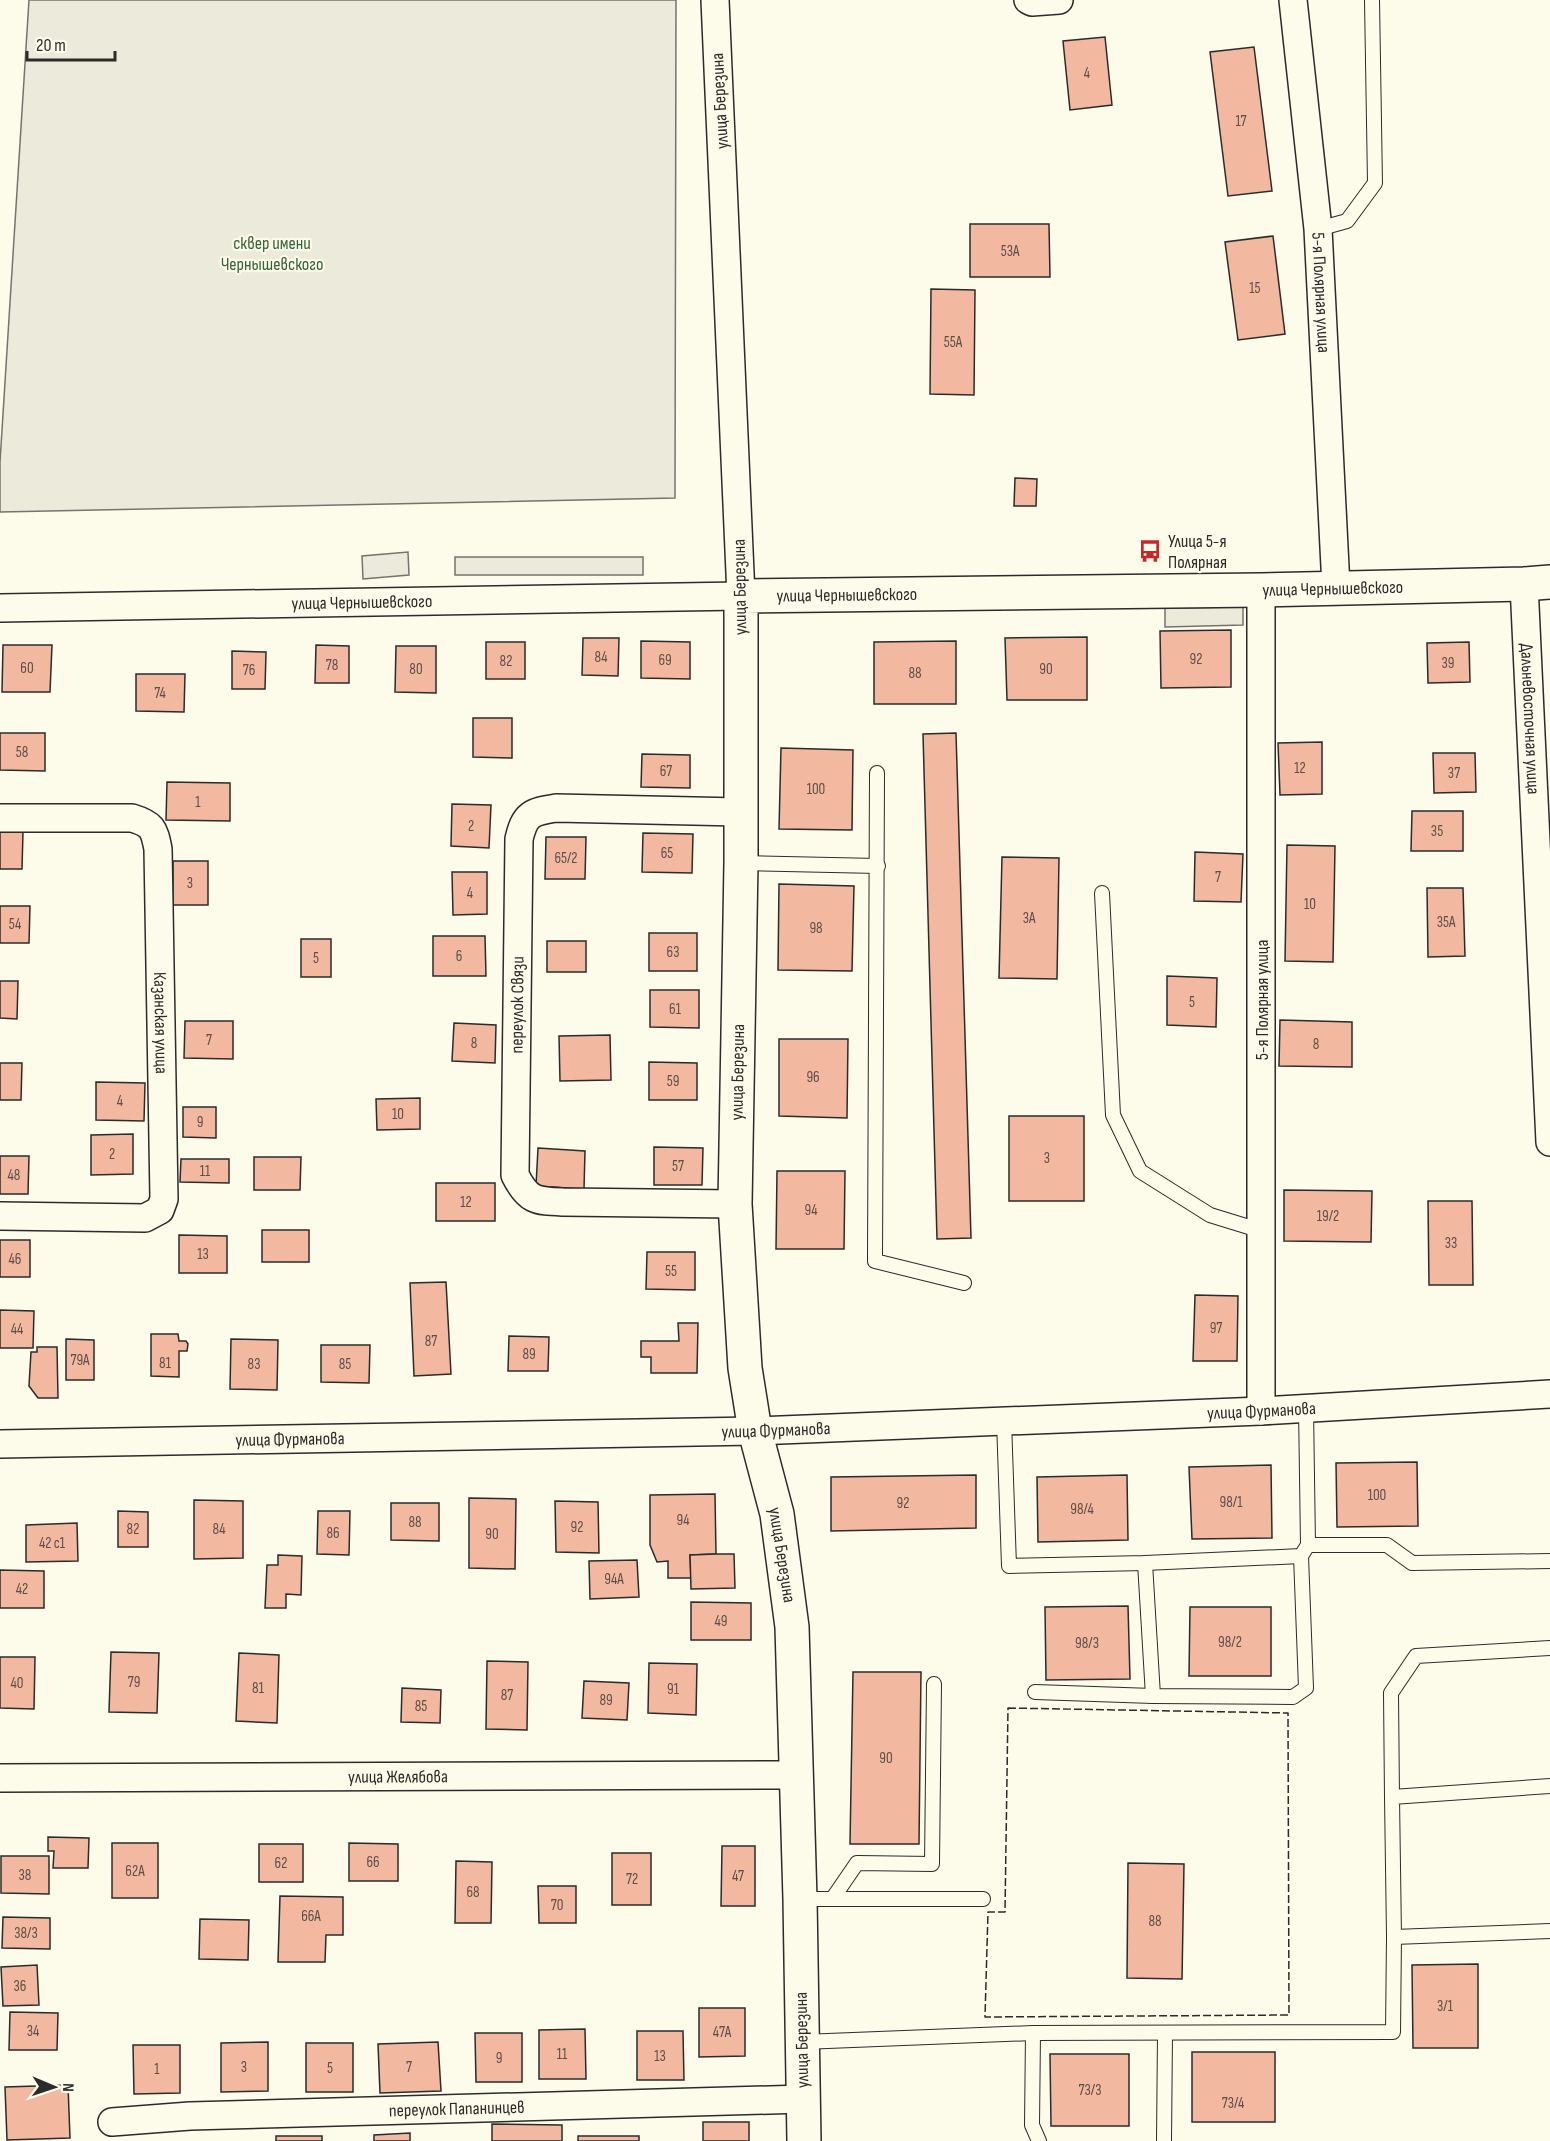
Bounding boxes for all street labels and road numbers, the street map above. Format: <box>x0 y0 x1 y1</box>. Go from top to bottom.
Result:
street label: улица Березина <box>707 52 733 150</box>
street label: 5-я Полярная улица <box>1308 232 1335 353</box>
street label: улица Березина <box>729 539 751 635</box>
street label: улица Чернышевского <box>1262 576 1403 600</box>
street label: улица Чернышевского <box>776 583 917 606</box>
street label: улица Чернышевского <box>291 590 433 614</box>
street label: Дальневосточная улица <box>1516 643 1544 795</box>
street label: 5-я Полярная улица <box>1252 940 1273 1060</box>
street label: переулок Связи <box>506 956 528 1054</box>
street label: Казанская улица <box>150 972 172 1074</box>
street label: улица Березина <box>726 1024 749 1120</box>
street label: улица Фурманова <box>1207 1397 1317 1424</box>
street label: улица Фурманова <box>721 1418 831 1442</box>
street label: улица Фурманова <box>235 1428 345 1450</box>
street label: улица Березина <box>764 1506 800 1604</box>
street label: улица Желябова <box>348 1766 448 1787</box>
street label: улица Березина <box>791 1992 813 2088</box>
street label: переулок Папанинцев <box>389 2096 525 2121</box>

